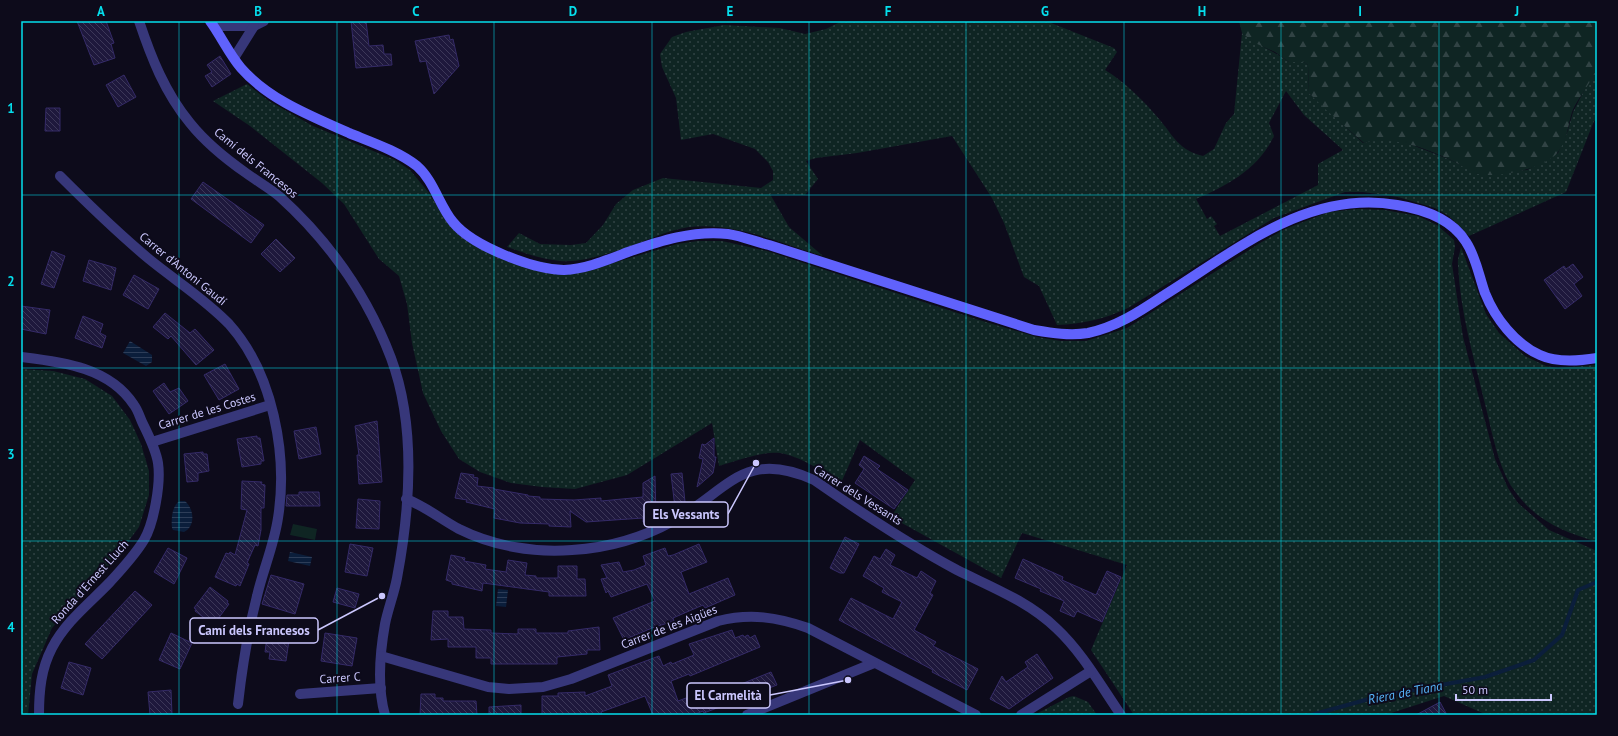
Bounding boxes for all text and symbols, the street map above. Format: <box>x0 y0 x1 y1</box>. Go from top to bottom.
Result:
text: A <box>97 3 105 20</box>
text: B <box>254 3 262 20</box>
text: C <box>412 3 420 20</box>
text: D <box>569 3 577 20</box>
text: E <box>727 3 734 20</box>
text: F <box>885 3 892 20</box>
text: G <box>1041 3 1049 20</box>
text: H <box>1198 3 1206 20</box>
text: I <box>1358 3 1362 20</box>
text: J <box>1514 3 1519 20</box>
text: 1 <box>7 100 15 117</box>
street label: Camí dels Francesos <box>211 124 301 201</box>
street label: Carrer d'Antoni Gaudí <box>137 229 230 308</box>
text: 2 <box>7 273 15 290</box>
street label: Carrer de les Costes <box>156 389 257 432</box>
text: 3 <box>7 446 15 463</box>
street label: Carrer dels Vessants <box>811 461 906 528</box>
callout: Els Vessants <box>644 502 728 527</box>
text: Els Vessants <box>653 506 720 523</box>
street label: Ronda d'Ernest Lluch <box>48 537 131 627</box>
street label: Carrer de les Aigües <box>619 601 719 652</box>
callout: Camí dels Francesos <box>190 618 318 643</box>
text: 4 <box>7 619 15 636</box>
text: Camí dels Francesos <box>198 622 310 639</box>
street label: Carrer C <box>319 669 361 686</box>
scale bar <box>1456 676 1551 702</box>
water label: Riera de Tiana <box>1366 677 1444 708</box>
text: 50 m <box>1462 682 1488 697</box>
callout: El Carmelità <box>687 683 770 708</box>
text: El Carmelità <box>694 687 762 704</box>

